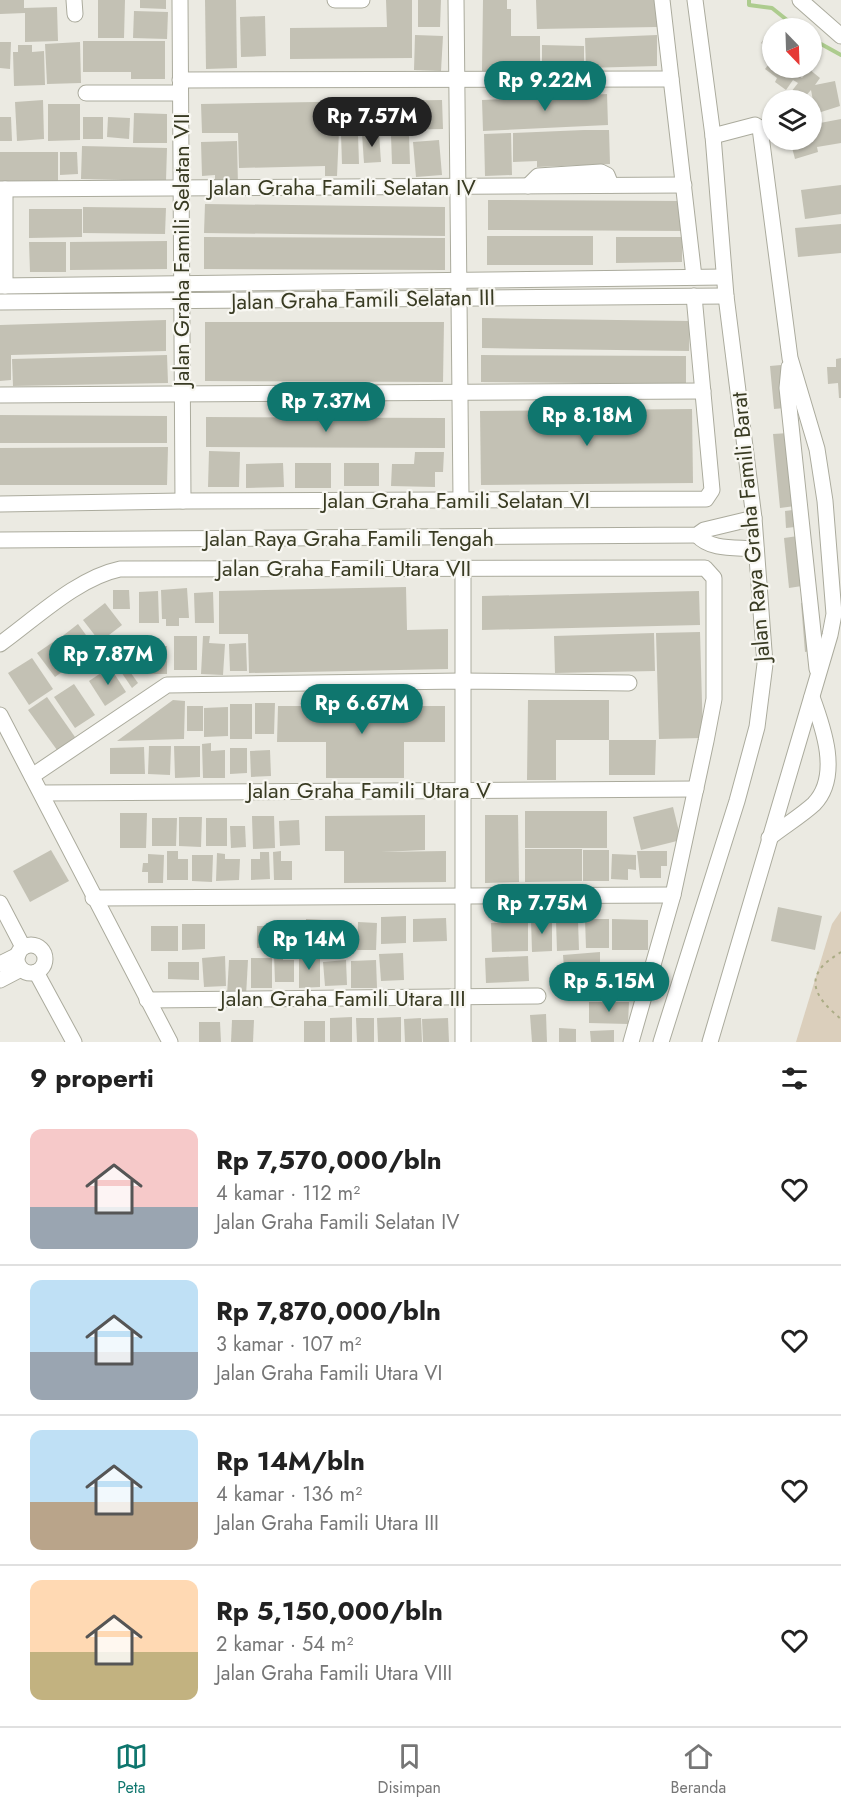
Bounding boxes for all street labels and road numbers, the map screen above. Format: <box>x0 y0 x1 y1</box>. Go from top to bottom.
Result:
street label: Jalan Graha Famili Selatan VII <box>165 113 197 390</box>
street label: Jalan Graha Famili Selatan IV <box>205 171 476 203</box>
street label: Jalan Graha Famili Selatan III <box>228 281 495 317</box>
street label: Jalan Raya Graha Famili Barat <box>722 390 778 666</box>
street label: Jalan Graha Famili Selatan VI <box>319 484 590 516</box>
street label: Jalan Raya Graha Famili Tengah <box>201 522 494 554</box>
street label: Jalan Graha Famili Utara VII <box>214 552 471 584</box>
street label: Jalan Graha Famili Utara V <box>244 774 491 806</box>
street label: Jalan Graha Famili Utara III <box>217 982 466 1014</box>

